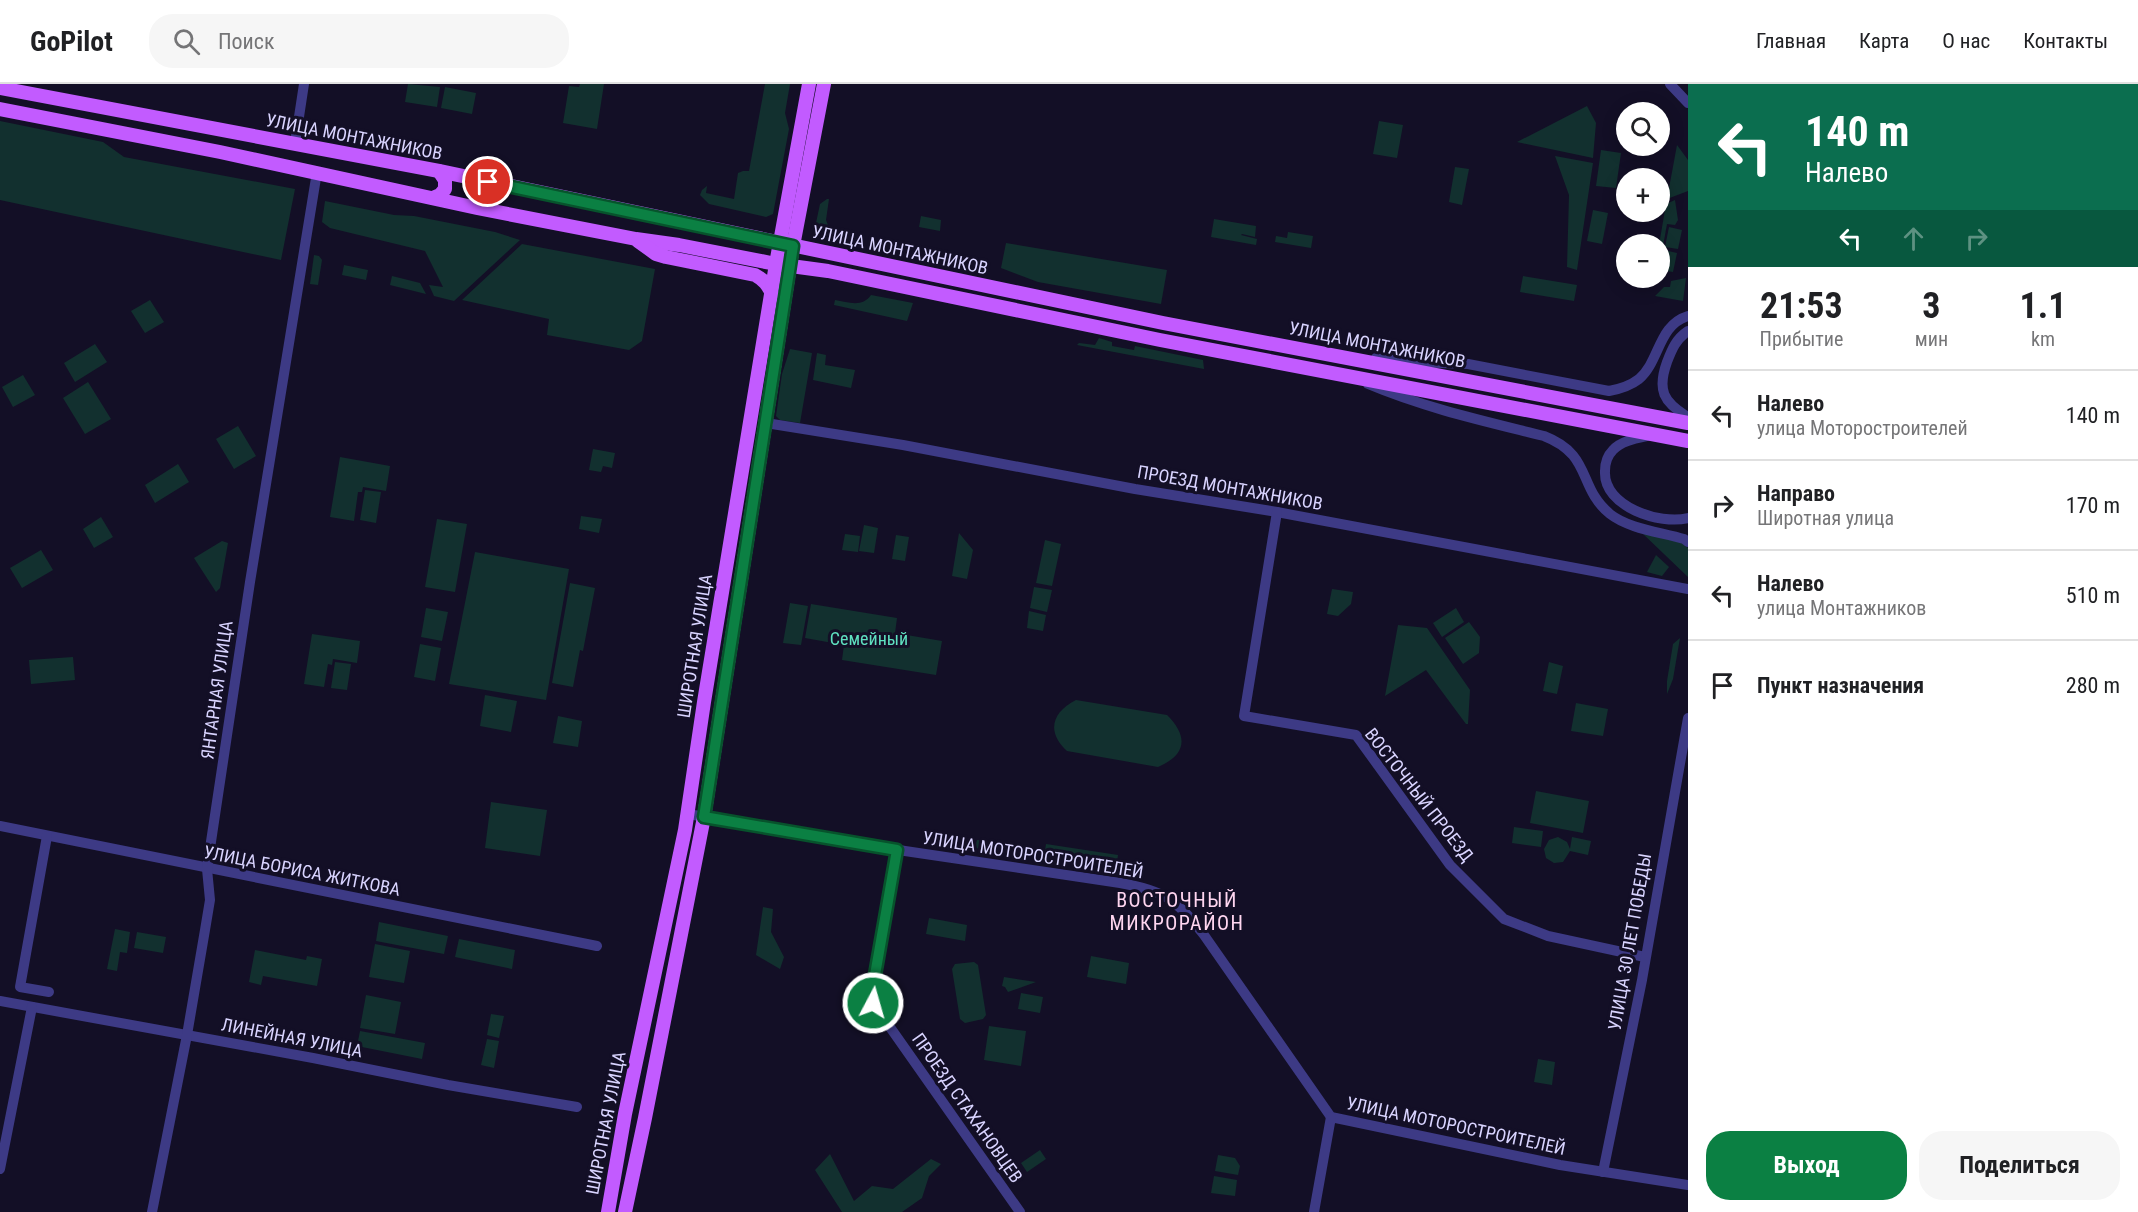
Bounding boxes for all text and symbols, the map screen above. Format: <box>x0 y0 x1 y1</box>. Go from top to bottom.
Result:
search box <box>149 14 569 68</box>
text: GoPilot <box>30 25 113 58</box>
icon: search <box>170 25 203 58</box>
text: Поиск <box>218 29 275 54</box>
text: Главная <box>1756 29 1826 53</box>
text: Карта <box>1859 29 1909 53</box>
text: О нас <box>1942 29 1990 53</box>
text: Контакты <box>2023 29 2108 53</box>
map controls <box>1616 102 1670 288</box>
button: search <box>1616 102 1670 156</box>
text: 140 m <box>1805 107 1910 156</box>
icon: left <box>1706 108 1784 186</box>
street label: УЛИЦА МОНТАЖНИКОВ <box>264 109 444 164</box>
pin <box>462 156 513 207</box>
text: Налево <box>1805 157 1888 189</box>
icon: arrive <box>471 165 504 198</box>
button: + <box>1616 168 1670 222</box>
street label: УЛИЦА МОНТАЖНИКОВ <box>810 221 990 278</box>
icon: left <box>1834 222 1867 255</box>
icon: ahead <box>1897 222 1930 255</box>
icon: right <box>1960 222 1993 255</box>
button: − <box>1616 234 1670 288</box>
text: 21:53 <box>1760 285 1843 327</box>
text: 3 <box>1922 285 1941 327</box>
text: 1.1 <box>2020 285 2066 327</box>
street label: УЛИЦА МОНТАЖНИКОВ <box>1287 317 1467 372</box>
text: Прибытие <box>1760 327 1843 351</box>
text: мин <box>1915 327 1948 351</box>
text: km <box>2031 327 2055 351</box>
text: Налево <box>1757 391 1824 416</box>
icon: left <box>1706 399 1739 432</box>
text: 140 m <box>2066 403 2120 428</box>
text: улица Моторостроителей <box>1757 416 1968 440</box>
street label: ПРОЕЗД МОНТАЖНИКОВ <box>1136 461 1324 514</box>
text: Направо <box>1757 481 1835 506</box>
icon: right <box>1706 489 1739 522</box>
text: 170 m <box>2066 493 2120 518</box>
text: Широтная улица <box>1757 506 1894 530</box>
text: Налево <box>1757 571 1824 596</box>
street label: ШИРОТНАЯ УЛИЦА <box>673 572 716 719</box>
icon: left <box>1706 579 1739 612</box>
text: 510 m <box>2066 583 2120 608</box>
text: улица Монтажников <box>1757 596 1926 620</box>
street label: ЯНТАРНАЯ УЛИЦА <box>196 619 237 761</box>
park label: Семейный <box>830 628 908 649</box>
icon: arrive <box>1706 669 1739 702</box>
text: Пункт назначения <box>1757 673 1924 698</box>
text: 280 m <box>2066 673 2120 698</box>
street label: ВОСТОЧНЫЙ ПРОЕЗД <box>1361 724 1478 866</box>
street label: УЛИЦА МОТОРОСТРОИТЕЛЕЙ <box>921 827 1145 882</box>
street label: УЛИЦА БОРИСА ЖИТКОВА <box>202 841 403 900</box>
street label: УЛИЦА 30 ЛЕТ ПОБЕДЫ <box>1604 852 1655 1032</box>
district label: ВОСТОЧНЫЙ МИКРОРАЙОН <box>1110 888 1244 935</box>
position arrow <box>841 971 905 1035</box>
street label: ЛИНЕЙНАЯ УЛИЦА <box>220 1014 365 1062</box>
street label: ПРОЕЗД СТАХАНОВЦЕВ <box>908 1029 1027 1186</box>
street label: ШИРОТНАЯ УЛИЦА <box>581 1049 630 1196</box>
street label: УЛИЦА МОТОРОСТРОИТЕЛЕЙ <box>1345 1092 1567 1159</box>
button: Выход <box>1706 1131 1907 1200</box>
button: Поделиться <box>1919 1131 2120 1200</box>

